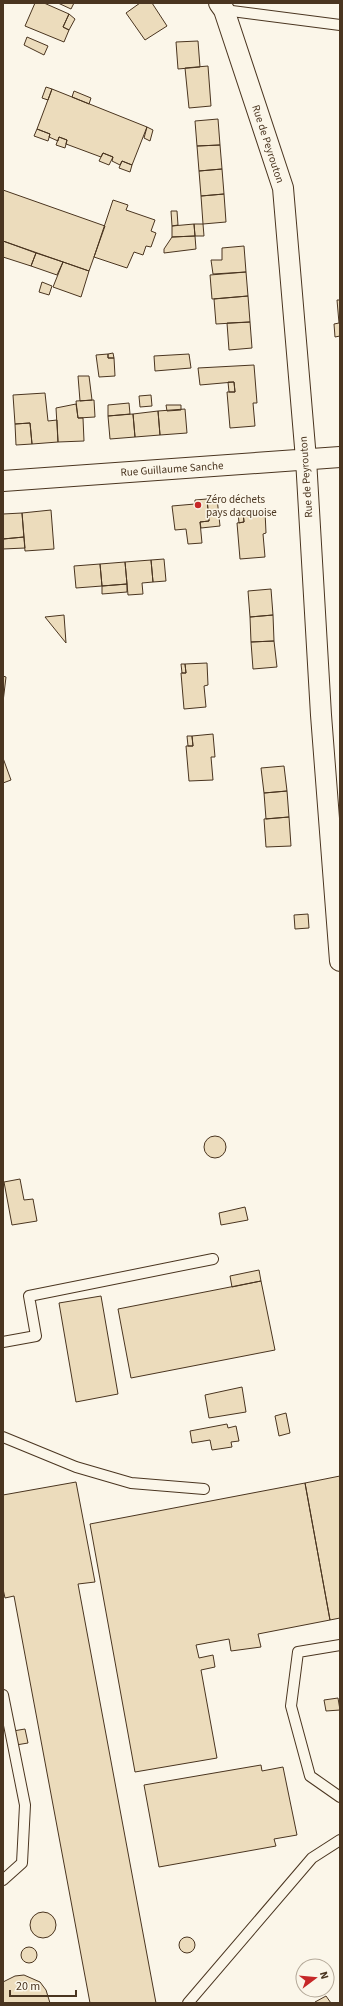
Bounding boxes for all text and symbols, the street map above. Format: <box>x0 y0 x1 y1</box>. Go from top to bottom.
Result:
street label: Rue de Peyrouton <box>248 103 288 185</box>
street label: Rue de Peyrouton <box>296 436 316 518</box>
street label: Rue Guillaume Sanche <box>120 458 225 480</box>
place label: Zéro déchets pays dacquoise <box>206 492 277 520</box>
marker: Zéro déchets pays dacquoise <box>193 500 203 510</box>
north arrow <box>295 1958 335 1998</box>
text: N <box>316 1970 332 1981</box>
scale bar <box>10 1972 76 1998</box>
text: 20 m <box>16 1978 40 1995</box>

